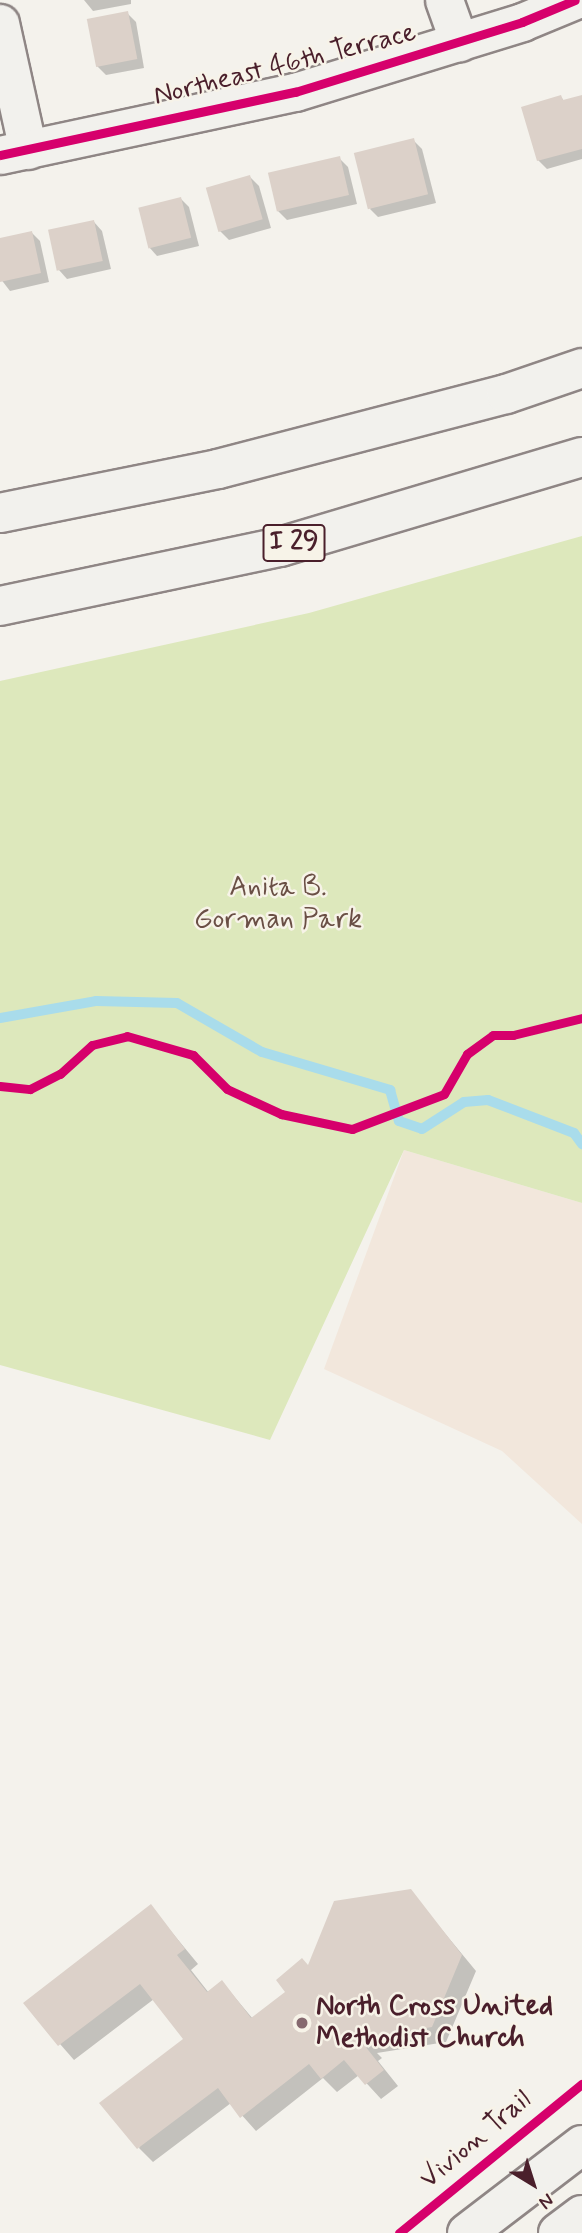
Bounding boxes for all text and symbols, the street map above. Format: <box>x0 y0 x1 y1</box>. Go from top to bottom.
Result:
street label: Northeast 46th Terrace <box>150 16 420 114</box>
road number: I 29 <box>262 520 326 566</box>
park label: Anita B. Gorman Park <box>196 871 360 937</box>
place label: North Cross United Methodist Church <box>316 1990 540 2056</box>
marker: North Cross United Methodist Church <box>294 2015 310 2031</box>
street label: Vivion Trail <box>413 2084 539 2196</box>
north arrow <box>498 2149 568 2219</box>
text: N <box>534 2187 559 2215</box>

